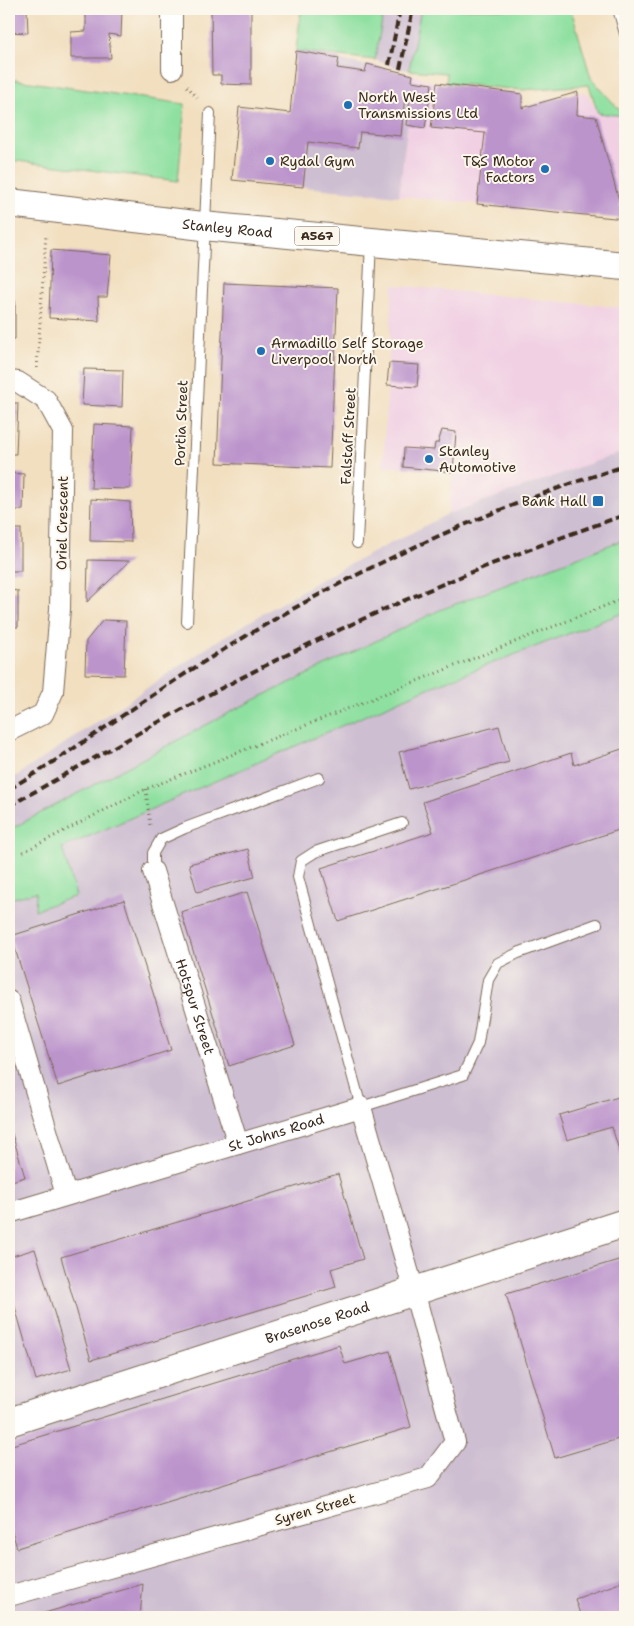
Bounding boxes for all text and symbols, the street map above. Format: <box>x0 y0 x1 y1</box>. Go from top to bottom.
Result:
place label: North West Transmissions Ltd <box>358 88 478 122</box>
marker: North West Transmissions Ltd <box>342 99 354 111</box>
place label: Rydal Gym <box>280 152 355 170</box>
place label: T&S Motor Factors <box>463 152 535 186</box>
marker: Rydal Gym <box>264 155 276 167</box>
marker: T&S Motor Factors <box>539 163 551 175</box>
street label: Stanley Road <box>181 215 274 242</box>
road number: A567 <box>294 227 340 246</box>
place label: Armadillo Self Storage Liverpool North <box>271 334 424 368</box>
marker: Armadillo Self Storage Liverpool North <box>255 345 267 357</box>
street label: Portia Street <box>170 380 192 466</box>
street label: Falstaff Street <box>336 387 360 485</box>
place label: Stanley Automotive <box>439 442 517 476</box>
marker: Stanley Automotive <box>423 453 435 465</box>
street label: Oriel Crescent <box>52 476 72 570</box>
place label: Bank Hall <box>522 492 588 510</box>
marker: Bank Hall <box>591 494 605 508</box>
street label: Hotspur Street <box>172 956 219 1057</box>
street label: St Johns Road <box>226 1110 326 1155</box>
street label: Brasenose Road <box>263 1297 372 1348</box>
street label: Syren Street <box>272 1489 358 1529</box>

